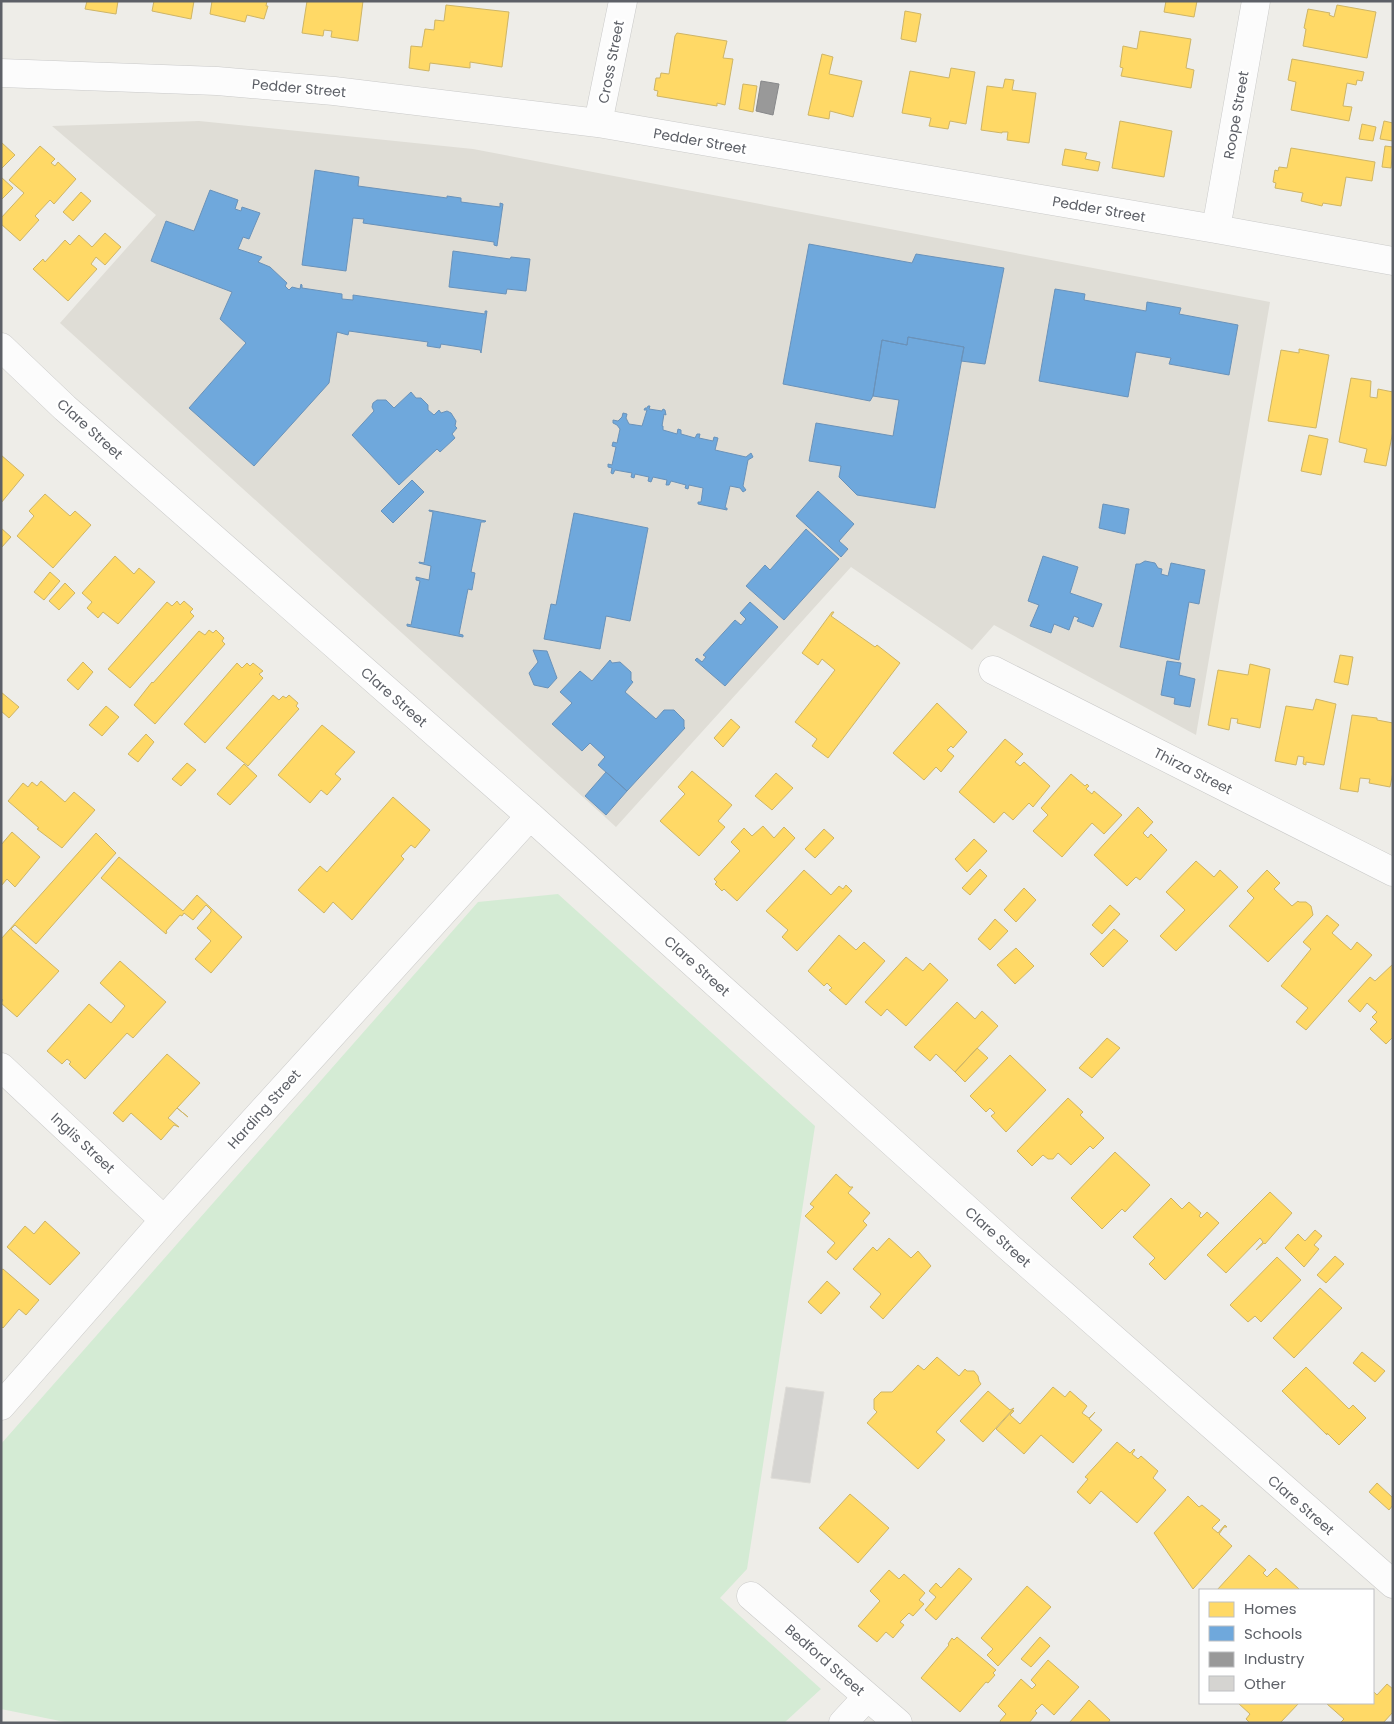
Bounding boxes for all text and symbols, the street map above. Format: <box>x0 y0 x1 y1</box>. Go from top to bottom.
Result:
street label: Cross Street <box>593 19 629 105</box>
street label: Roope Street <box>1218 69 1254 161</box>
street label: Pedder Street <box>251 74 347 102</box>
street label: Pedder Street <box>652 123 748 159</box>
street label: Pedder Street <box>1051 191 1147 227</box>
street label: Clare Street <box>53 394 127 464</box>
street label: Clare Street <box>356 662 432 732</box>
street label: Thirza Street <box>1150 743 1236 799</box>
street label: Clare Street <box>660 931 734 1001</box>
street label: Harding Street <box>223 1065 305 1153</box>
street label: Inglis Street <box>47 1108 119 1178</box>
street label: Clare Street <box>961 1202 1035 1272</box>
street label: Clare Street <box>1263 1470 1339 1540</box>
legend <box>1199 1589 1374 1704</box>
text: Homes <box>1244 1598 1297 1619</box>
street label: Bedford Street <box>781 1620 869 1700</box>
text: Schools <box>1244 1623 1302 1644</box>
text: Industry <box>1244 1648 1305 1669</box>
text: Other <box>1244 1673 1286 1694</box>

